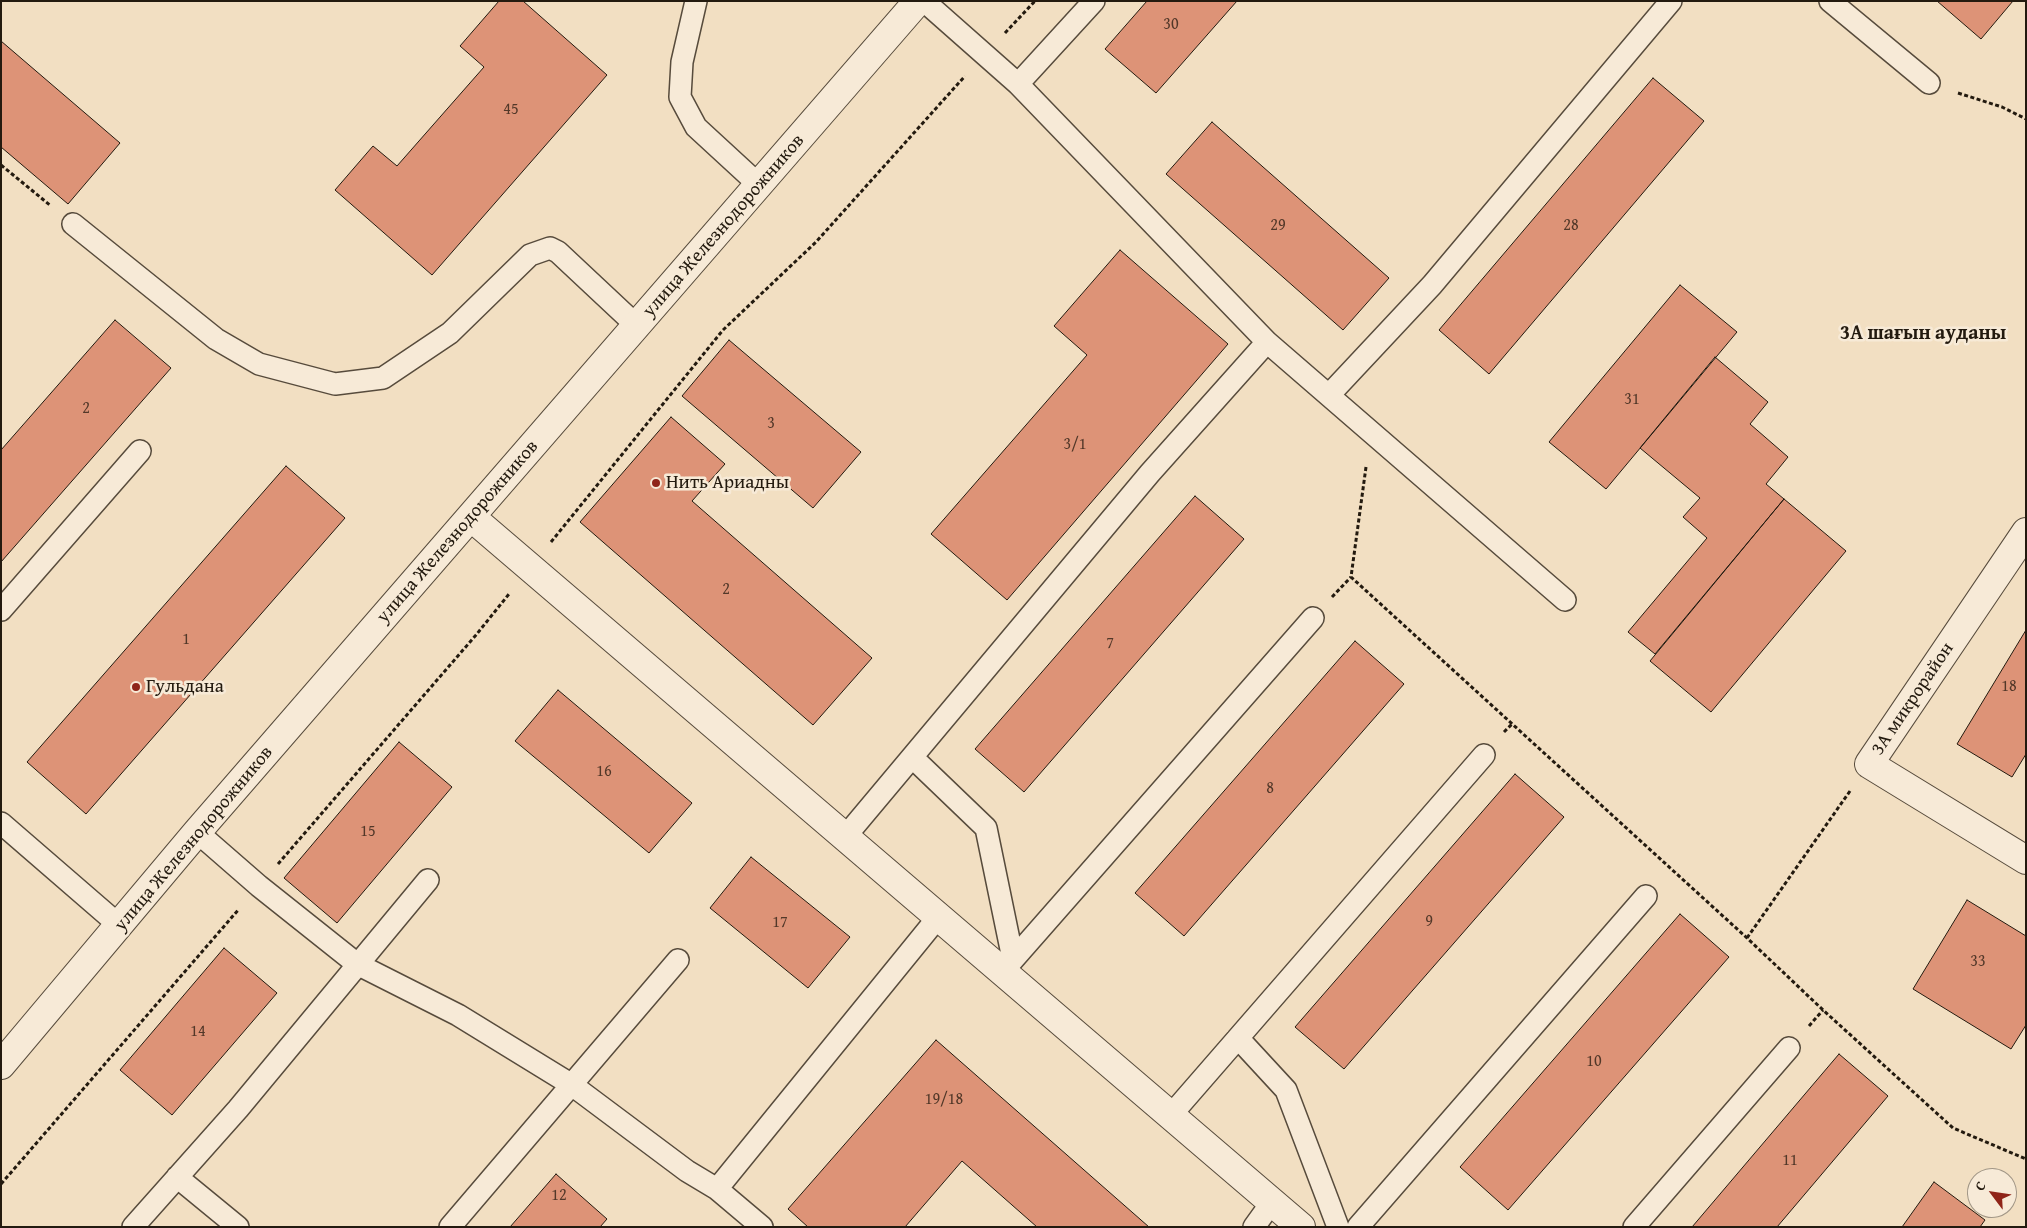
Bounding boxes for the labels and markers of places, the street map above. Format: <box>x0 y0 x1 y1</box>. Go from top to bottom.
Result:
place label: Нить Ариадны <box>666 472 789 494</box>
marker: Нить Ариадны <box>650 477 662 489</box>
place label: Гульдана <box>146 676 224 698</box>
marker: Гульдана <box>130 681 142 693</box>

